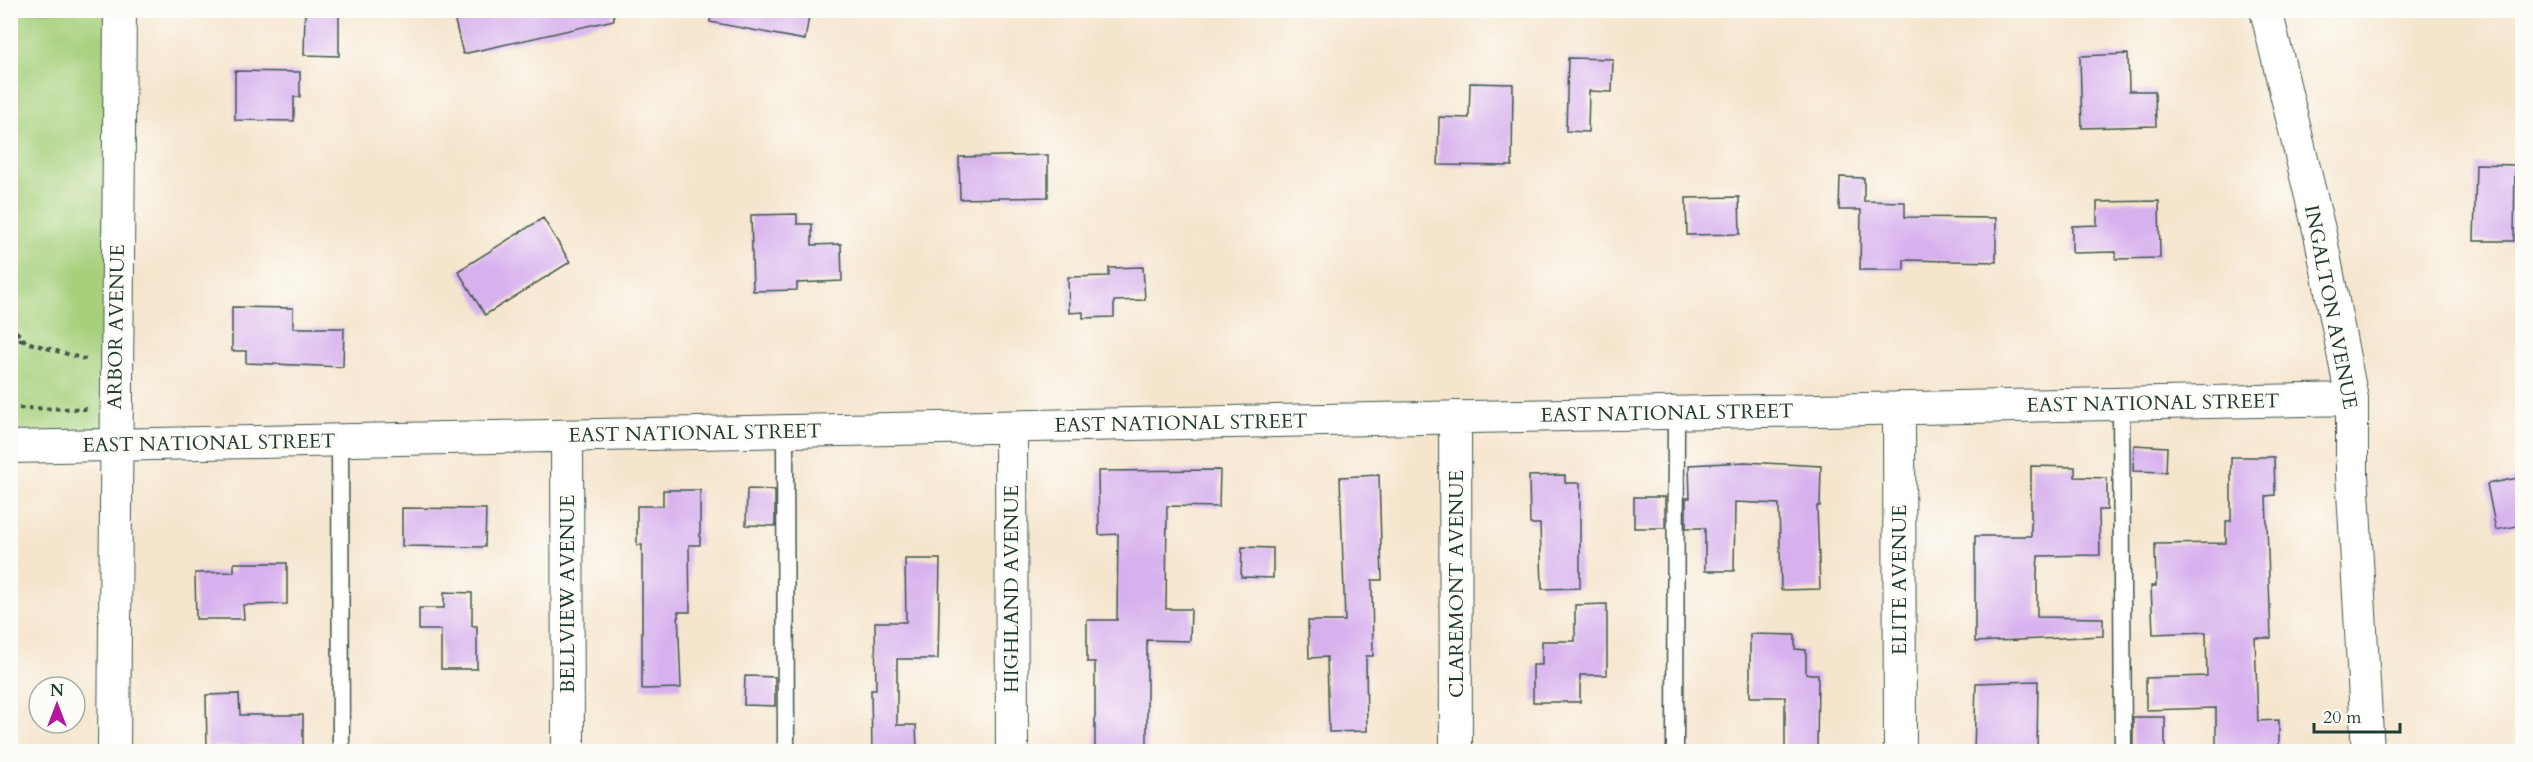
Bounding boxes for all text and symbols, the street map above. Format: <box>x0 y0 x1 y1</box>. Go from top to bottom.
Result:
street label: INGALTON AVENUE <box>2298 203 2364 411</box>
street label: ARBOR AVENUE <box>101 244 131 410</box>
street label: EAST NATIONAL STREET <box>2026 387 2280 419</box>
street label: EAST NATIONAL STREET <box>1540 397 1794 429</box>
street label: EAST NATIONAL STREET <box>1054 407 1308 439</box>
street label: EAST NATIONAL STREET <box>568 417 822 449</box>
street label: EAST NATIONAL STREET <box>82 427 336 459</box>
street label: CLAREMONT AVENUE <box>1443 470 1470 698</box>
street label: HIGHLAND AVENUE <box>998 485 1025 693</box>
street label: BELLVIEW AVENUE <box>554 495 581 693</box>
street label: ELITE AVENUE <box>1886 505 1913 655</box>
north arrow <box>27 675 87 735</box>
text: N <box>50 680 64 702</box>
scale bar <box>2314 696 2400 734</box>
text: 20 m <box>2323 705 2362 730</box>

